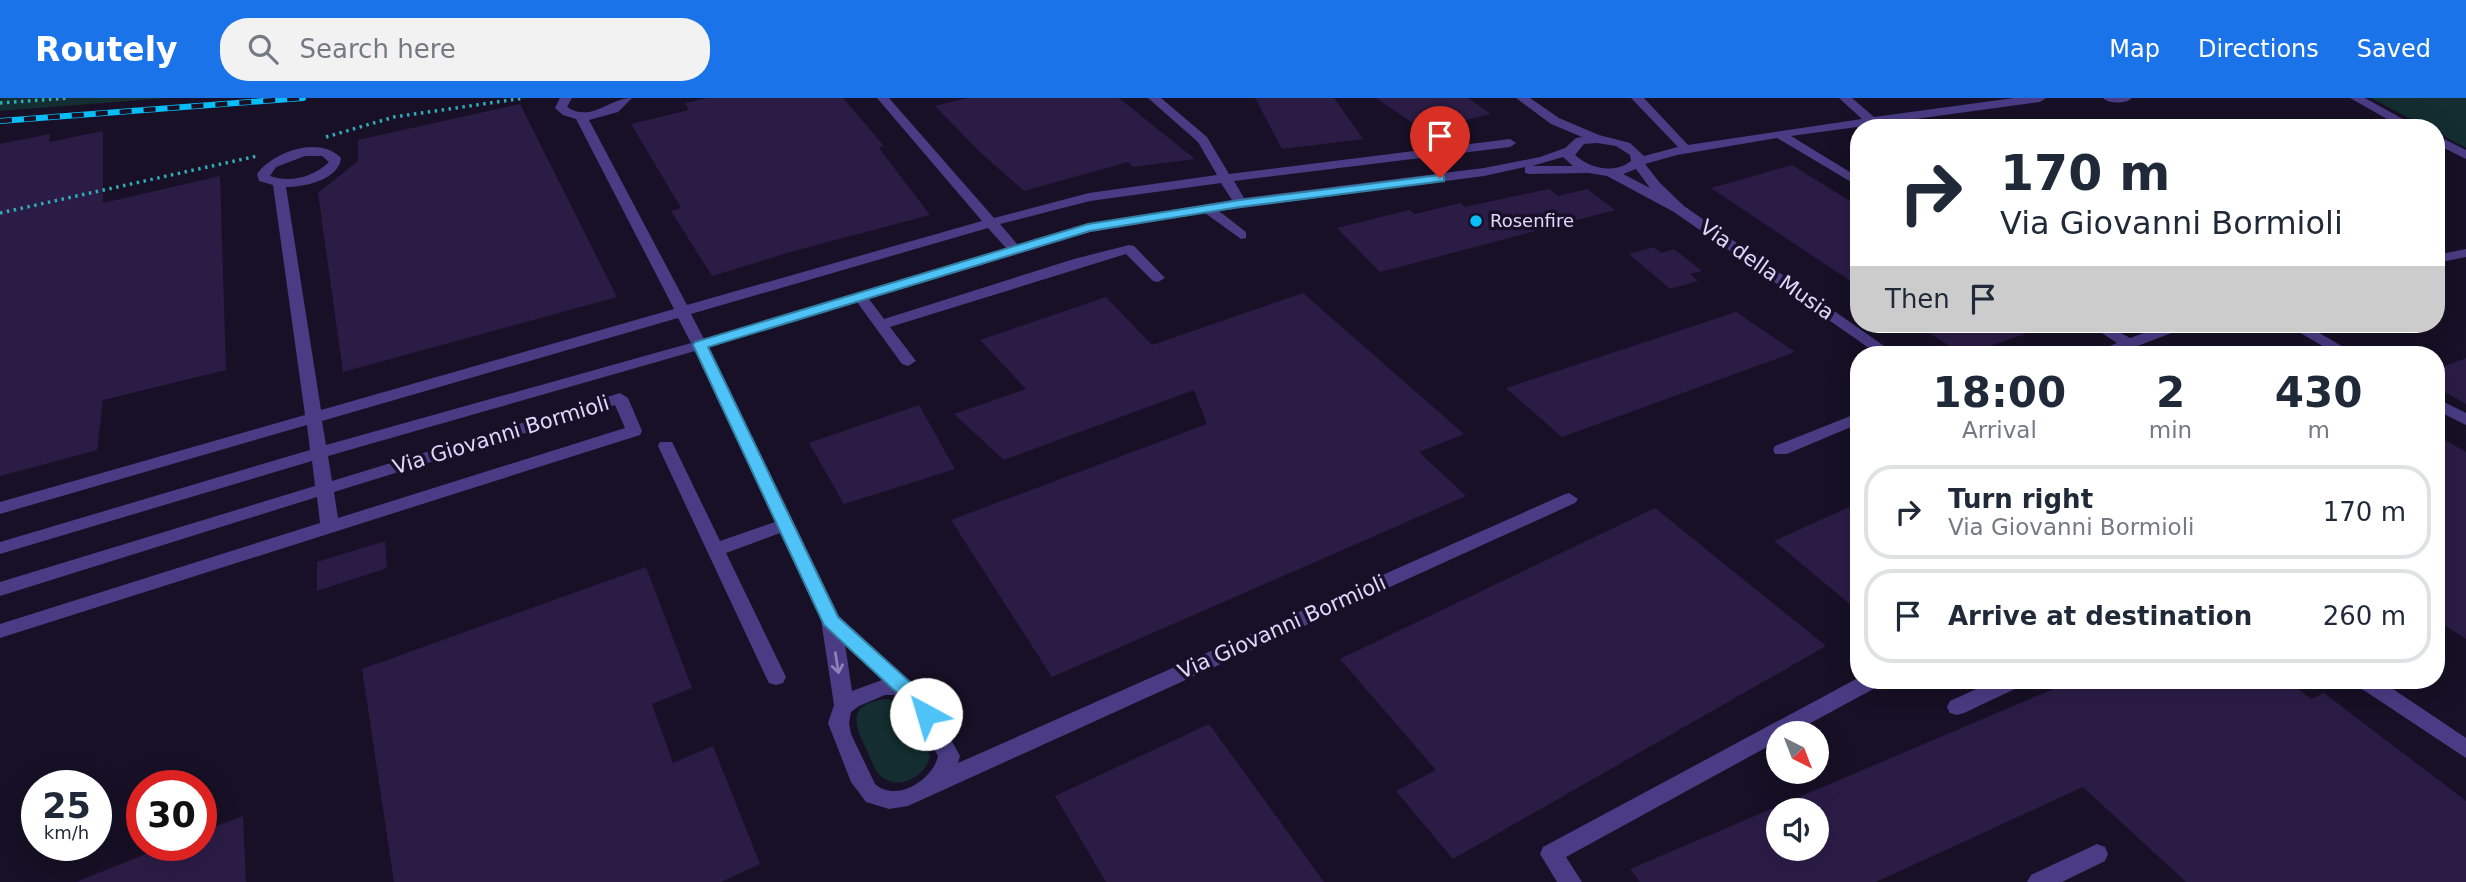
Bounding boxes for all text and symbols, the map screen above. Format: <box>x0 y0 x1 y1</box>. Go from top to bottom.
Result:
search box <box>220 18 710 81</box>
text: Routely <box>35 30 178 69</box>
icon: search <box>244 30 282 68</box>
text: Search here <box>300 34 456 64</box>
text: Map <box>2109 35 2160 63</box>
text: Directions <box>2198 35 2319 63</box>
text: Saved <box>2357 35 2431 63</box>
pin <box>1410 106 1470 178</box>
icon: arrive <box>1421 117 1459 155</box>
text: 170 m <box>2000 145 2170 202</box>
icon: right <box>1885 147 1976 238</box>
text: Via Giovanni Bormioli <box>2000 204 2343 242</box>
place label: Rosenfire <box>1490 210 1574 231</box>
marker: Rosenfire <box>1468 213 1484 229</box>
street label: Via della Musia <box>1695 215 1839 325</box>
icon: arrive <box>1964 280 2002 318</box>
text: Then <box>1885 284 1950 314</box>
text: 18:00 <box>1933 368 2066 417</box>
text: 2 <box>2156 368 2185 417</box>
text: 430 <box>2275 368 2362 417</box>
street label: Via Giovanni Bormioli <box>390 391 612 479</box>
text: Arrival <box>1962 417 2037 443</box>
text: min <box>2149 417 2192 443</box>
text: m <box>2307 417 2330 443</box>
text: Turn right <box>1948 484 2093 514</box>
icon: right <box>1889 493 1927 531</box>
text: 170 m <box>2323 497 2406 527</box>
text: Via Giovanni Bormioli <box>1948 514 2194 540</box>
street label: Via Giovanni Bormioli <box>1174 570 1390 684</box>
icon: arrive <box>1889 597 1927 635</box>
text: Arrive at destination <box>1948 601 2252 631</box>
text: 260 m <box>2323 601 2406 631</box>
one-way arrow <box>831 652 844 674</box>
position arrow <box>889 677 963 751</box>
north arrow <box>1766 721 1829 784</box>
map controls <box>1766 721 1829 861</box>
speed limit sign: 30 <box>126 770 217 861</box>
text: 25 <box>42 786 91 826</box>
button: sound <box>1766 798 1829 861</box>
text: km/h <box>44 822 89 843</box>

